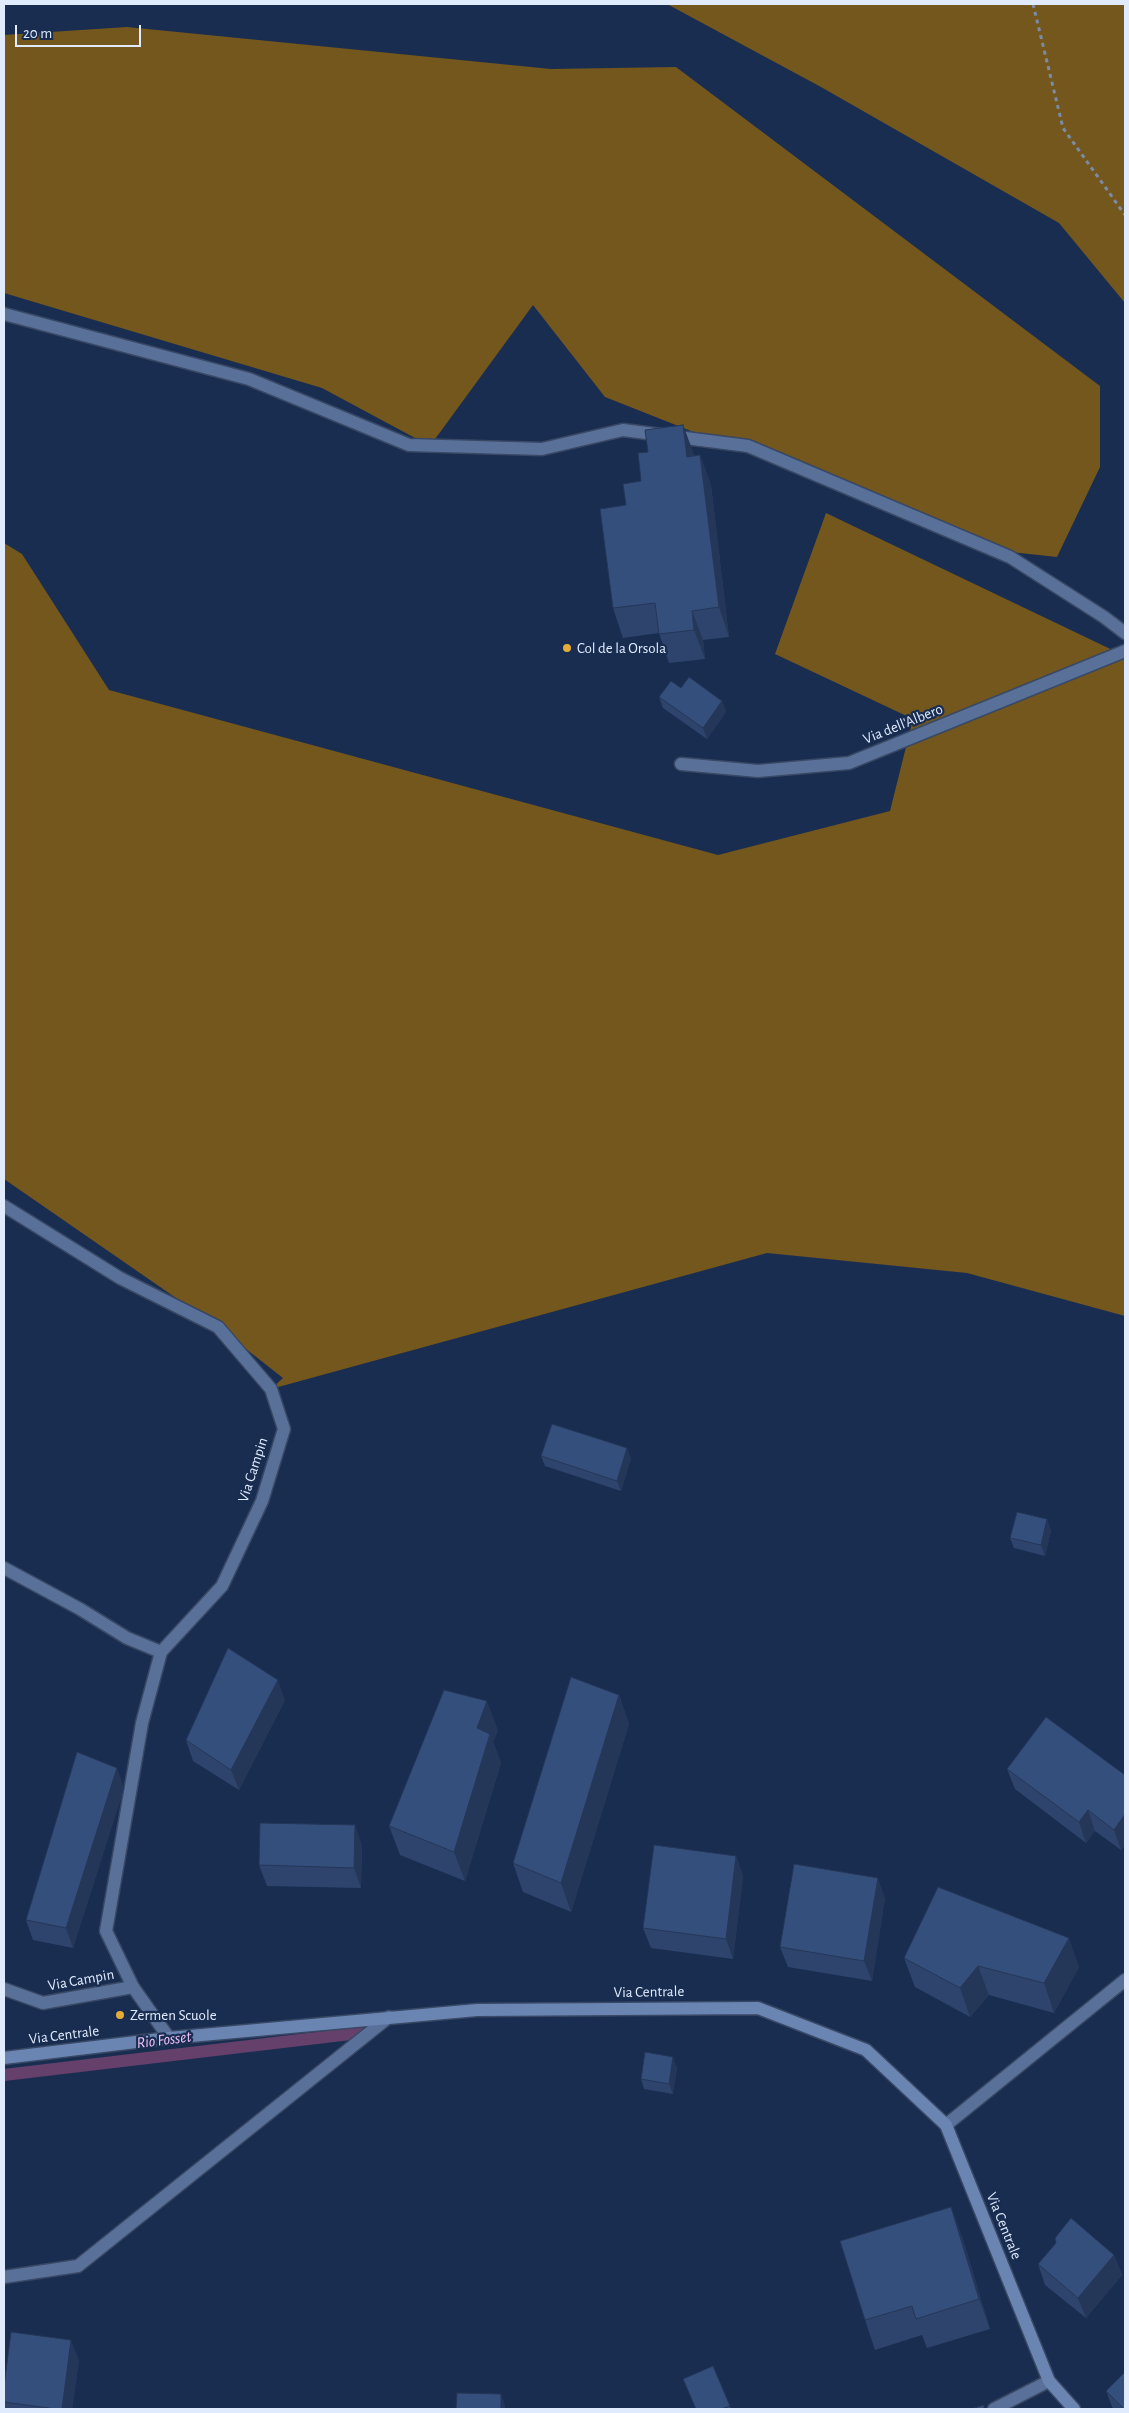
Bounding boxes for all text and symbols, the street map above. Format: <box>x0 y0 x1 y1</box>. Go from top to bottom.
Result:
scale bar <box>18 15 144 47</box>
text: 20 m <box>23 26 52 41</box>
place label: Col de la Orsola <box>577 639 666 657</box>
marker: Col de la Orsola <box>561 642 573 654</box>
street label: Via dell'Albero <box>861 700 945 748</box>
street label: Via Campin <box>234 1435 272 1505</box>
street label: Via Campin <box>46 1965 116 1995</box>
street label: Via Centrale <box>614 1982 684 2002</box>
place label: Zermen Scuole <box>130 2006 217 2024</box>
marker: Zermen Scuole <box>114 2009 126 2021</box>
street label: Via Centrale <box>28 2022 100 2048</box>
water label: Rio Fosset <box>136 2027 192 2053</box>
street label: Via Centrale <box>982 2190 1026 2262</box>

